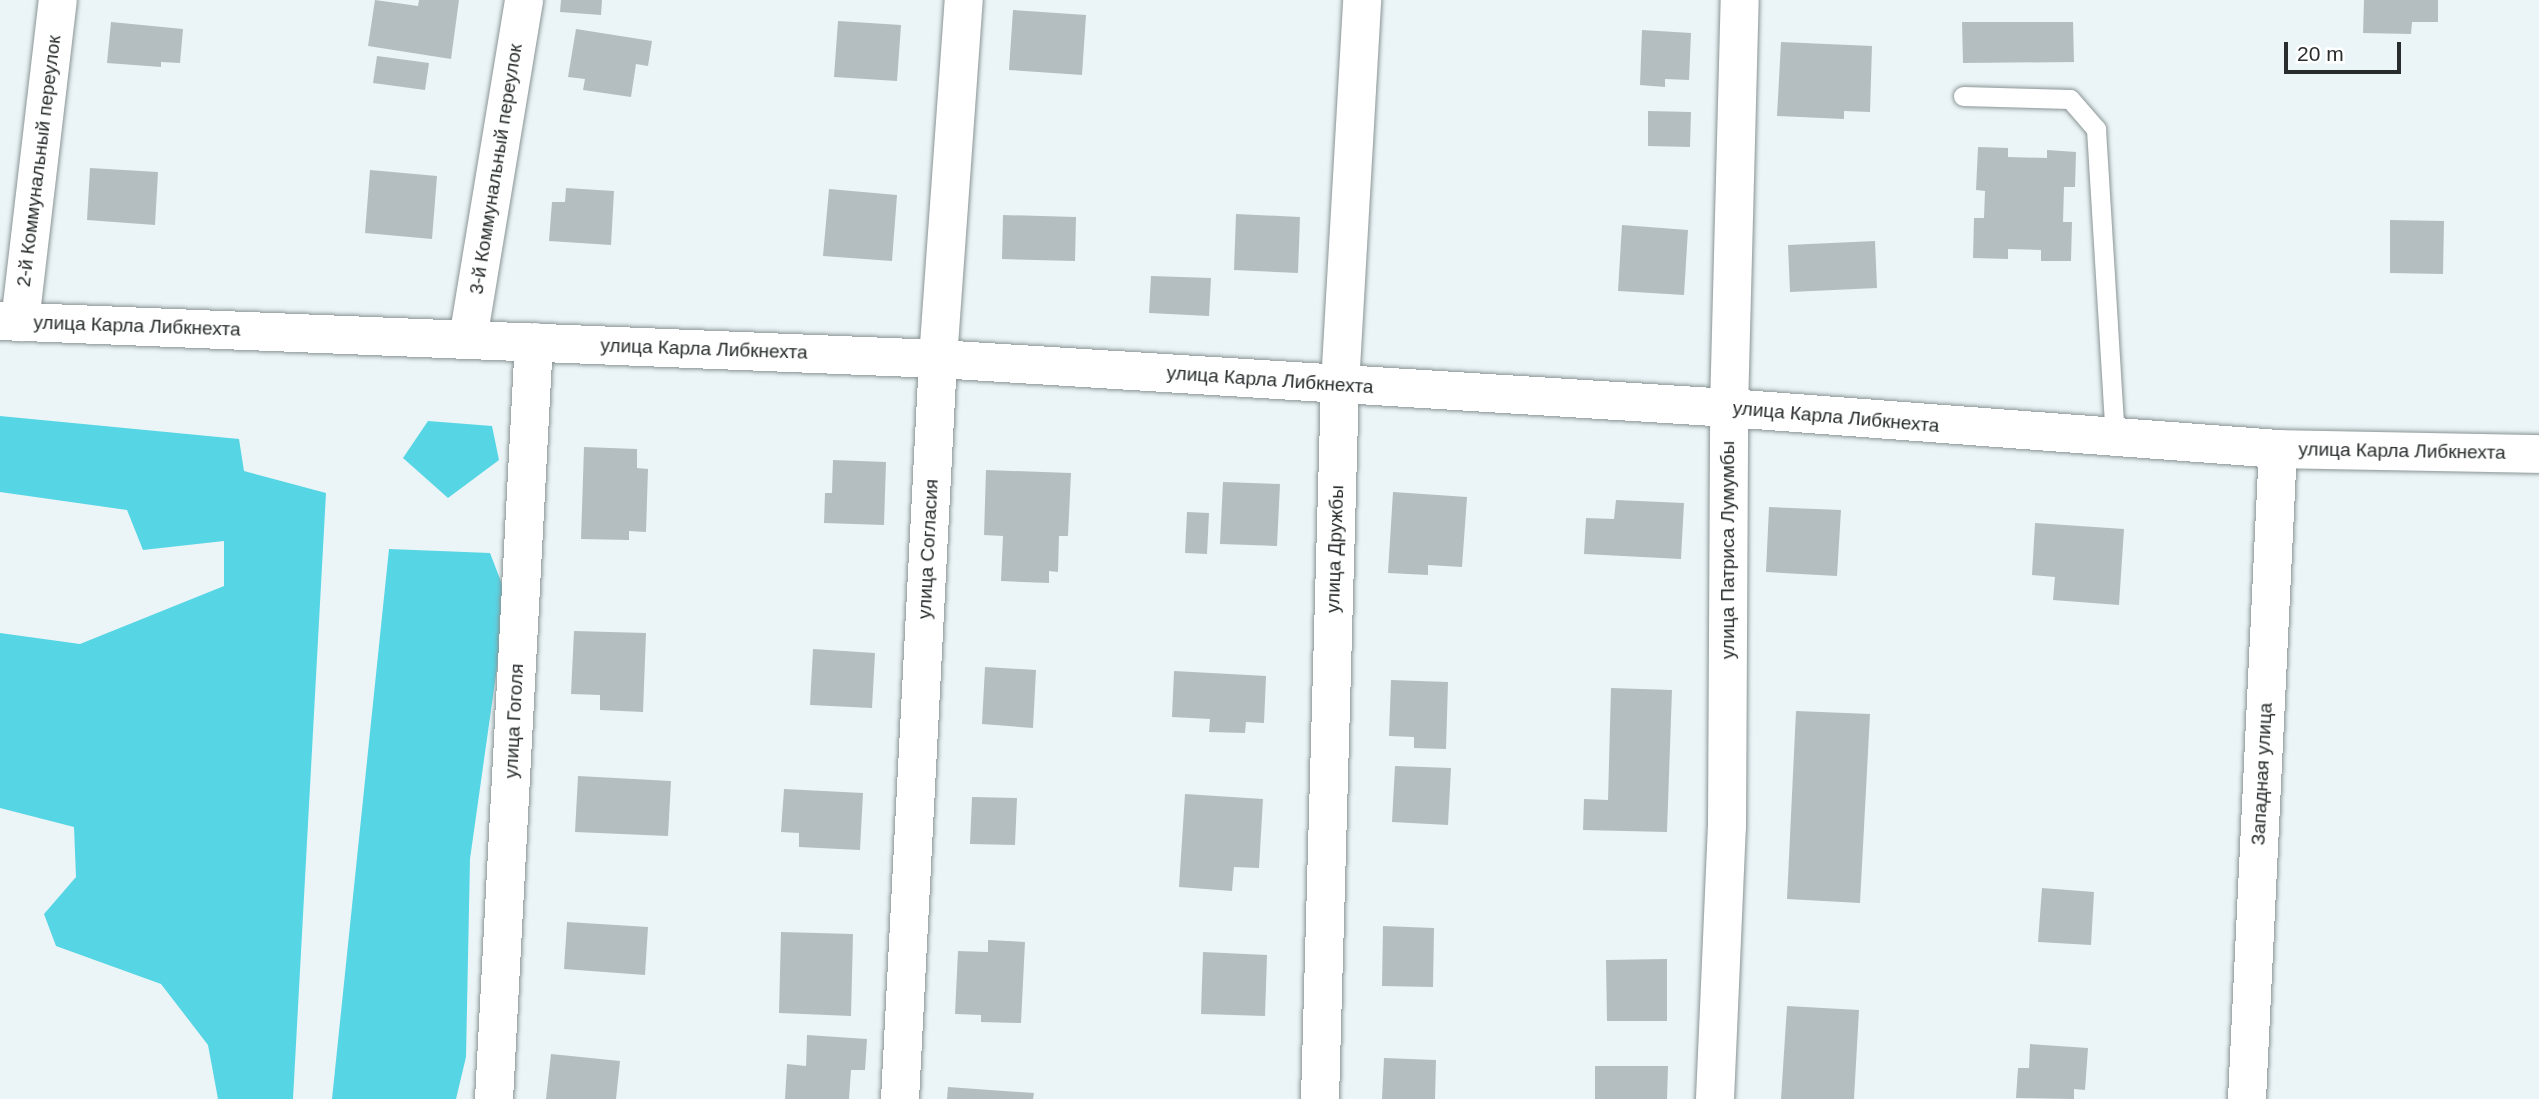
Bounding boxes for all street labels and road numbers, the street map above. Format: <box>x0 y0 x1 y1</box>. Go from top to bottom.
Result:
street label: 2-й Коммунальный переулок <box>12 34 66 288</box>
street label: 3-й Коммунальный переулок <box>465 42 527 296</box>
street label: улица Карла Либкнехта <box>33 311 241 341</box>
street label: улица Карла Либкнехта <box>600 334 808 364</box>
street label: улица Карла Либкнехта <box>1166 361 1374 399</box>
street label: улица Карла Либкнехта <box>1732 397 1940 437</box>
street label: улица Карла Либкнехта <box>2298 438 2506 464</box>
street label: улица Патриса Лумумбы <box>1717 441 1739 659</box>
street label: улица Согласия <box>913 478 943 620</box>
street label: улица Дружбы <box>1321 485 1349 613</box>
street label: улица Гоголя <box>500 663 528 779</box>
street label: Западная улица <box>2247 702 2277 846</box>

